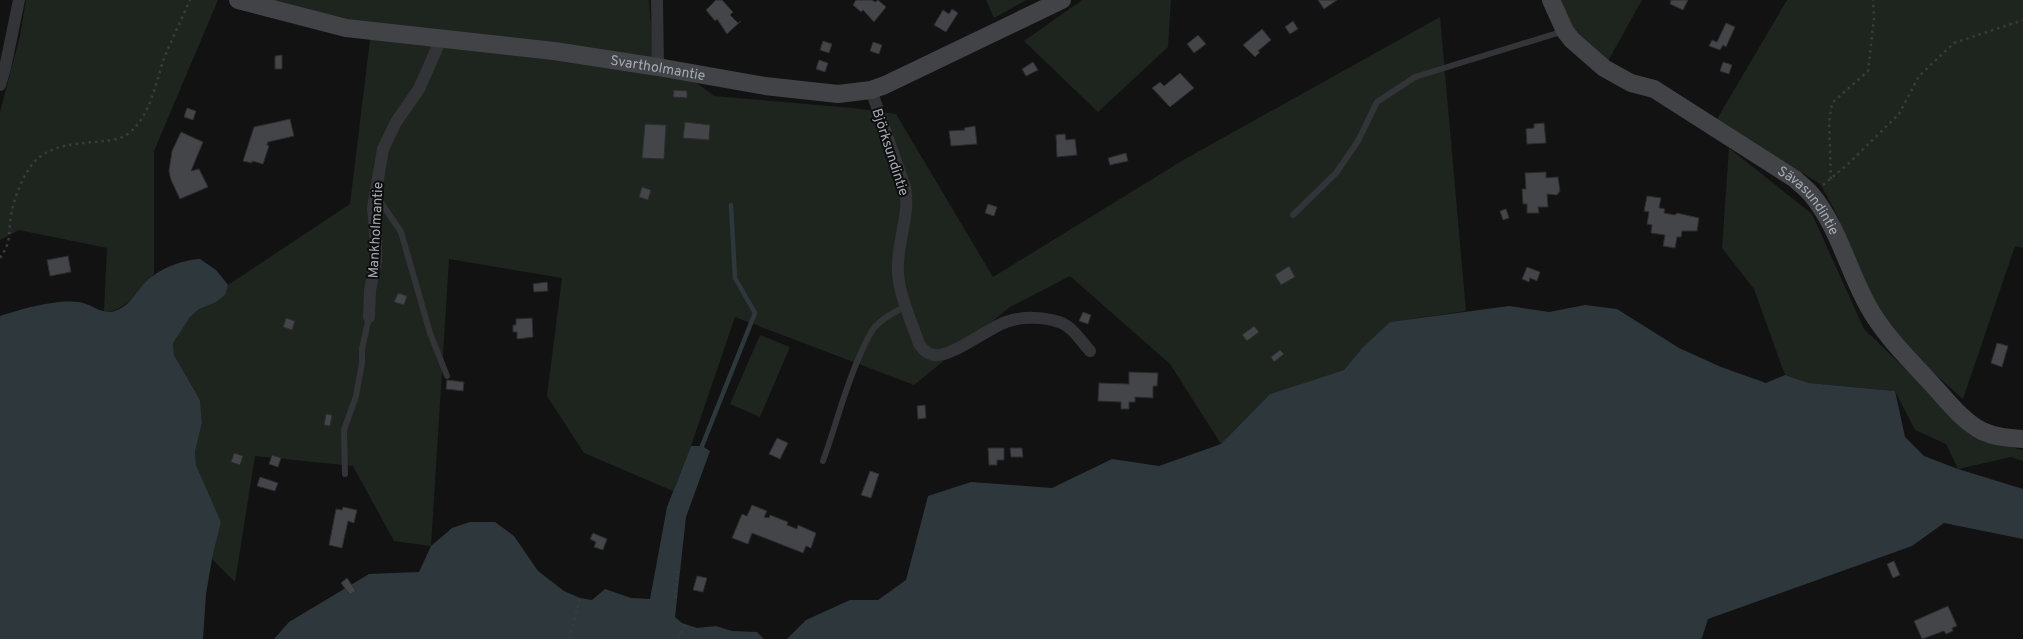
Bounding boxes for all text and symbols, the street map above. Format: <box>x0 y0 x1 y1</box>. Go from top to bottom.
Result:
street label: Svartholmantie <box>609 53 706 85</box>
street label: Björksundintie <box>867 107 912 198</box>
street label: Sävasundintie <box>1774 163 1842 238</box>
street label: Mankholmantie <box>365 181 388 279</box>

